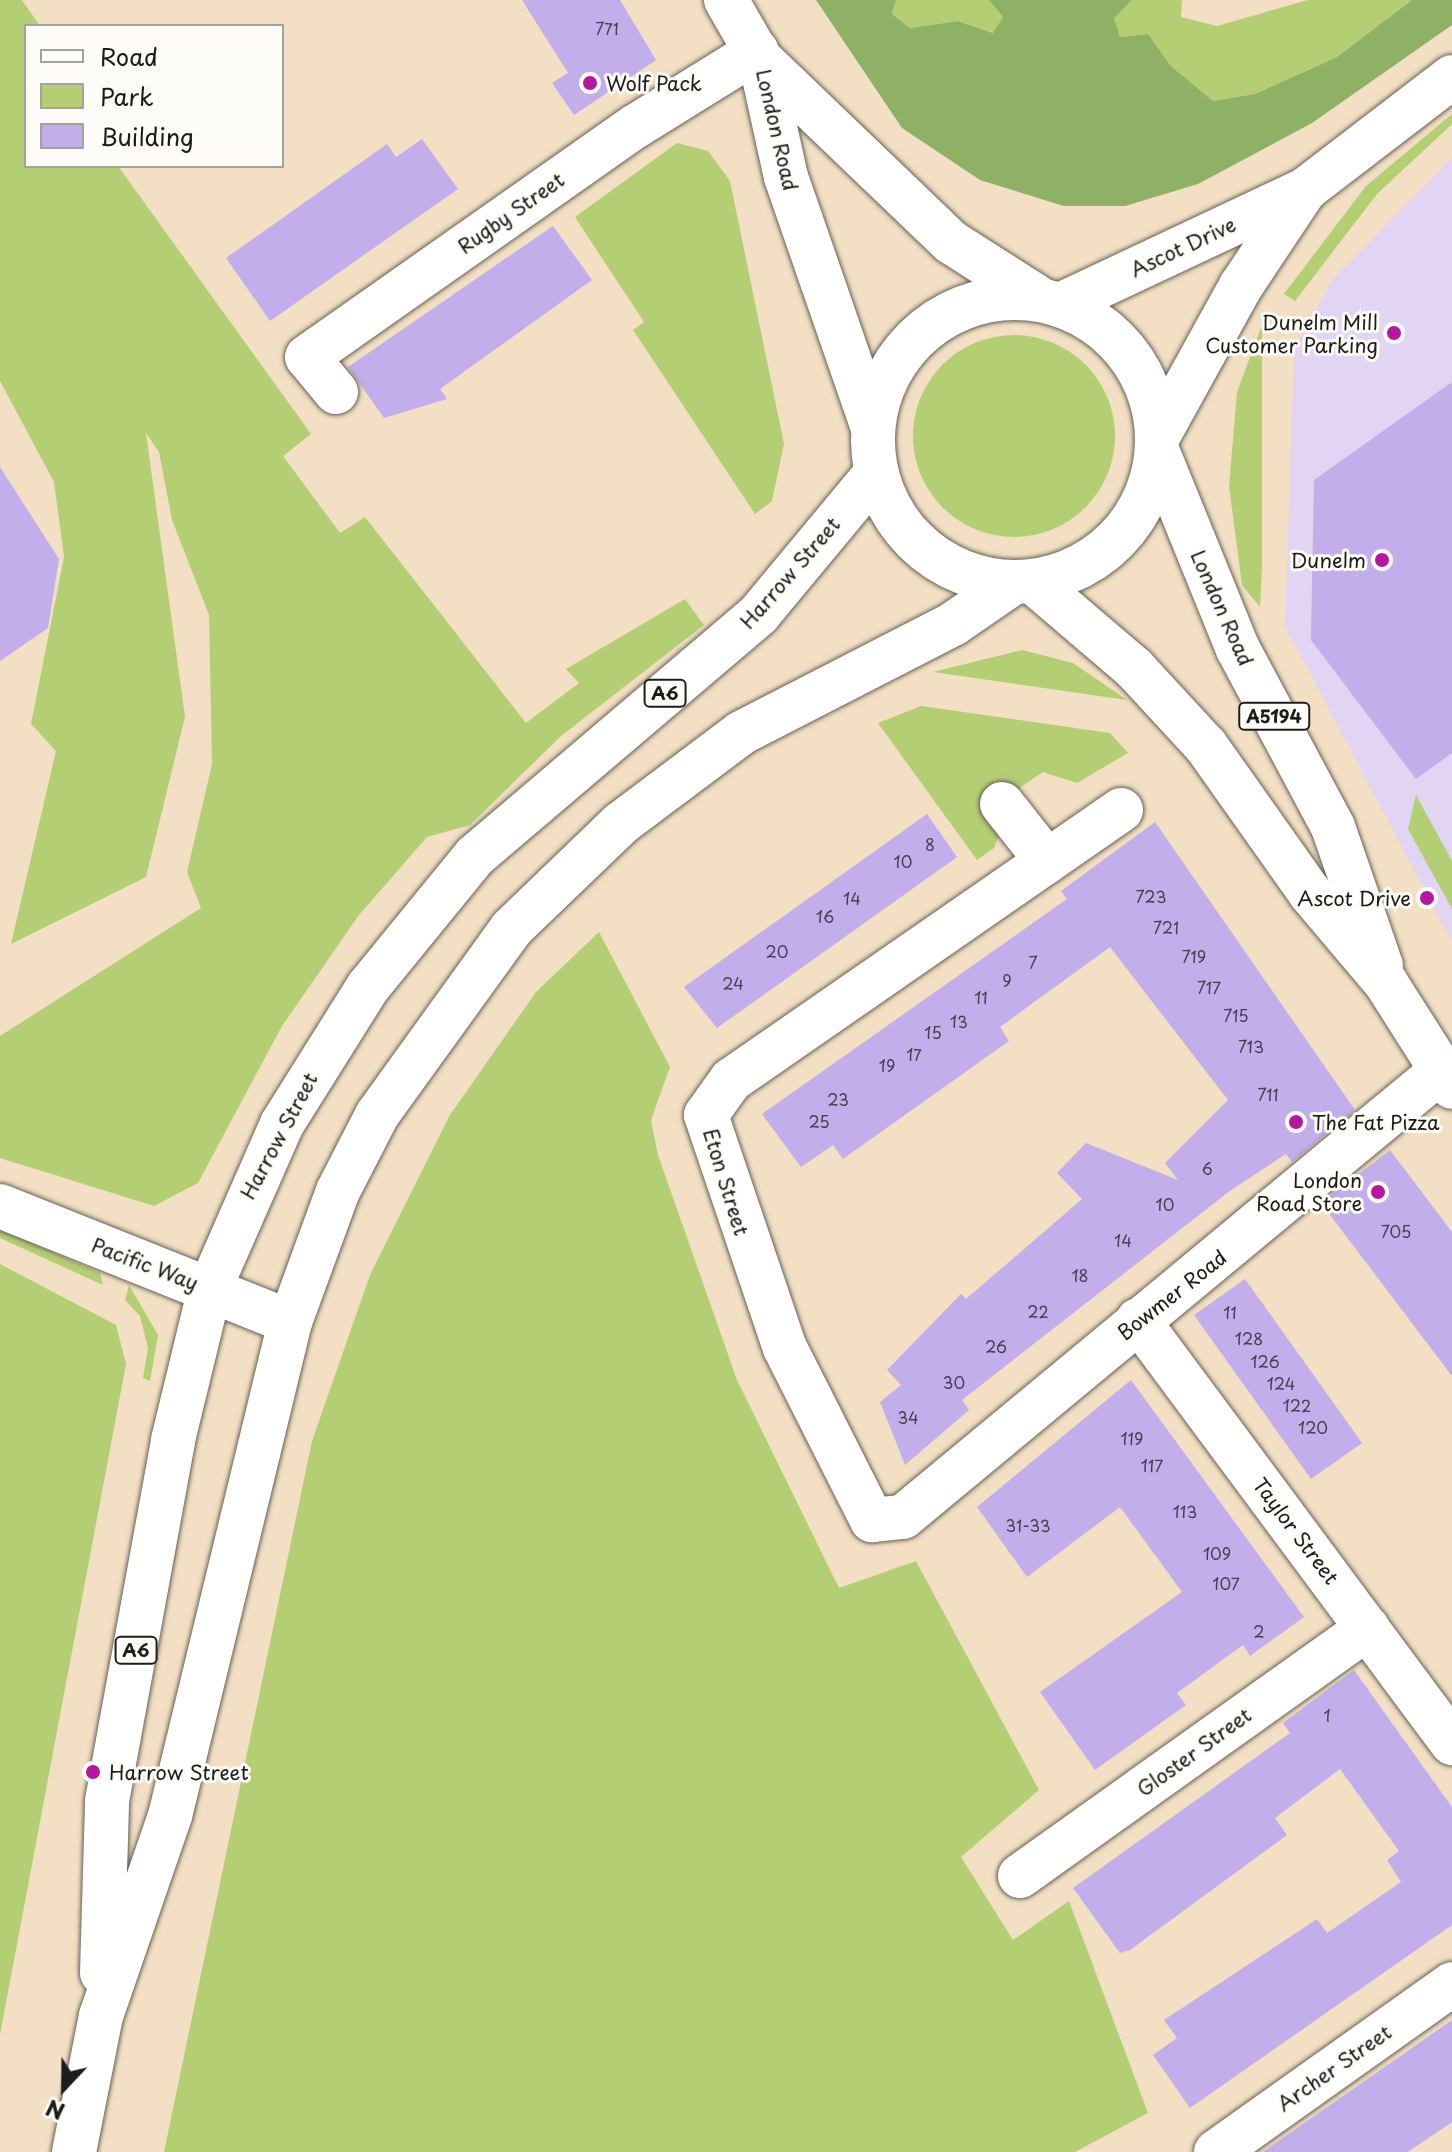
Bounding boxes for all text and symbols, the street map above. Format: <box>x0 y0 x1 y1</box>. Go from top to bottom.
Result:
house number: 771 <box>595 18 619 38</box>
legend <box>24 24 284 168</box>
text: Road <box>100 38 158 74</box>
street label: London Road <box>751 67 803 193</box>
place label: Wolf Pack <box>606 71 702 95</box>
marker: Wolf Pack <box>581 74 599 92</box>
text: Park <box>100 78 154 114</box>
text: Building <box>100 118 194 154</box>
street label: Rugby Street <box>453 167 569 259</box>
street label: Ascot Drive <box>1127 212 1239 282</box>
place label: Dunelm Mill Customer Parking <box>1204 310 1378 357</box>
marker: Dunelm Mill Customer Parking <box>1385 324 1403 342</box>
street label: Harrow Street <box>735 513 845 633</box>
street label: London Road <box>1186 546 1258 670</box>
place label: Dunelm <box>1291 548 1366 572</box>
marker: Dunelm <box>1373 551 1391 569</box>
road number: A6 <box>643 679 687 707</box>
road number: A5194 <box>1238 702 1310 730</box>
house number: 8 <box>925 834 935 854</box>
house number: 10 <box>894 851 912 871</box>
house number: 723 <box>1136 886 1166 906</box>
place label: Ascot Drive <box>1298 886 1411 910</box>
house number: 14 <box>843 888 861 908</box>
marker: Ascot Drive <box>1418 889 1436 907</box>
house number: 16 <box>816 906 834 926</box>
house number: 721 <box>1153 917 1179 937</box>
house number: 20 <box>766 941 788 961</box>
house number: 719 <box>1182 946 1206 966</box>
house number: 7 <box>1028 952 1038 972</box>
house number: 9 <box>1002 970 1012 990</box>
house number: 24 <box>722 973 744 993</box>
house number: 717 <box>1197 977 1221 997</box>
house number: 11 <box>974 987 988 1007</box>
house number: 715 <box>1223 1005 1249 1025</box>
house number: 13 <box>950 1011 968 1031</box>
house number: 15 <box>924 1022 942 1042</box>
house number: 713 <box>1238 1036 1264 1056</box>
house number: 17 <box>906 1044 922 1064</box>
house number: 19 <box>879 1055 895 1075</box>
street label: Harrow Street <box>236 1069 322 1203</box>
house number: 711 <box>1257 1084 1279 1104</box>
house number: 23 <box>827 1089 849 1109</box>
place label: The Fat Pizza <box>1312 1110 1440 1134</box>
house number: 25 <box>808 1111 830 1131</box>
marker: The Fat Pizza <box>1287 1113 1305 1131</box>
street label: Eton Street <box>698 1126 754 1238</box>
house number: 6 <box>1201 1158 1213 1178</box>
place label: London Road Store <box>1256 1168 1362 1215</box>
marker: London Road Store <box>1369 1183 1387 1201</box>
house number: 10 <box>1156 1194 1174 1214</box>
house number: 705 <box>1381 1221 1411 1241</box>
house number: 14 <box>1114 1230 1132 1250</box>
street label: Pacific Way <box>88 1233 202 1295</box>
street label: Bowmer Road <box>1112 1245 1232 1345</box>
house number: 18 <box>1071 1265 1089 1285</box>
house number: 22 <box>1027 1301 1049 1321</box>
house number: 11 <box>1223 1302 1237 1322</box>
house number: 128 <box>1235 1328 1263 1348</box>
house number: 26 <box>985 1336 1007 1356</box>
house number: 126 <box>1250 1351 1280 1371</box>
house number: 30 <box>943 1372 965 1392</box>
house number: 124 <box>1267 1373 1295 1393</box>
house number: 122 <box>1283 1395 1311 1415</box>
house number: 34 <box>897 1407 919 1427</box>
house number: 120 <box>1298 1417 1328 1437</box>
house number: 119 <box>1121 1428 1143 1448</box>
house number: 117 <box>1141 1455 1163 1475</box>
street label: Taylor Street <box>1248 1473 1344 1589</box>
house number: 113 <box>1173 1501 1197 1521</box>
house number: 31-33 <box>1005 1515 1051 1535</box>
house number: 109 <box>1203 1543 1231 1563</box>
house number: 107 <box>1212 1573 1240 1593</box>
house number: 2 <box>1253 1621 1265 1641</box>
road number: A6 <box>114 1636 158 1664</box>
street label: Gloster Street <box>1132 1702 1256 1802</box>
house number: 1 <box>1323 1705 1331 1725</box>
place label: Harrow Street <box>109 1760 248 1784</box>
marker: Harrow Street <box>84 1763 102 1781</box>
street label: Archer Street <box>1272 2020 1396 2116</box>
north arrow <box>24 2048 104 2128</box>
text: N <box>41 2092 69 2129</box>

